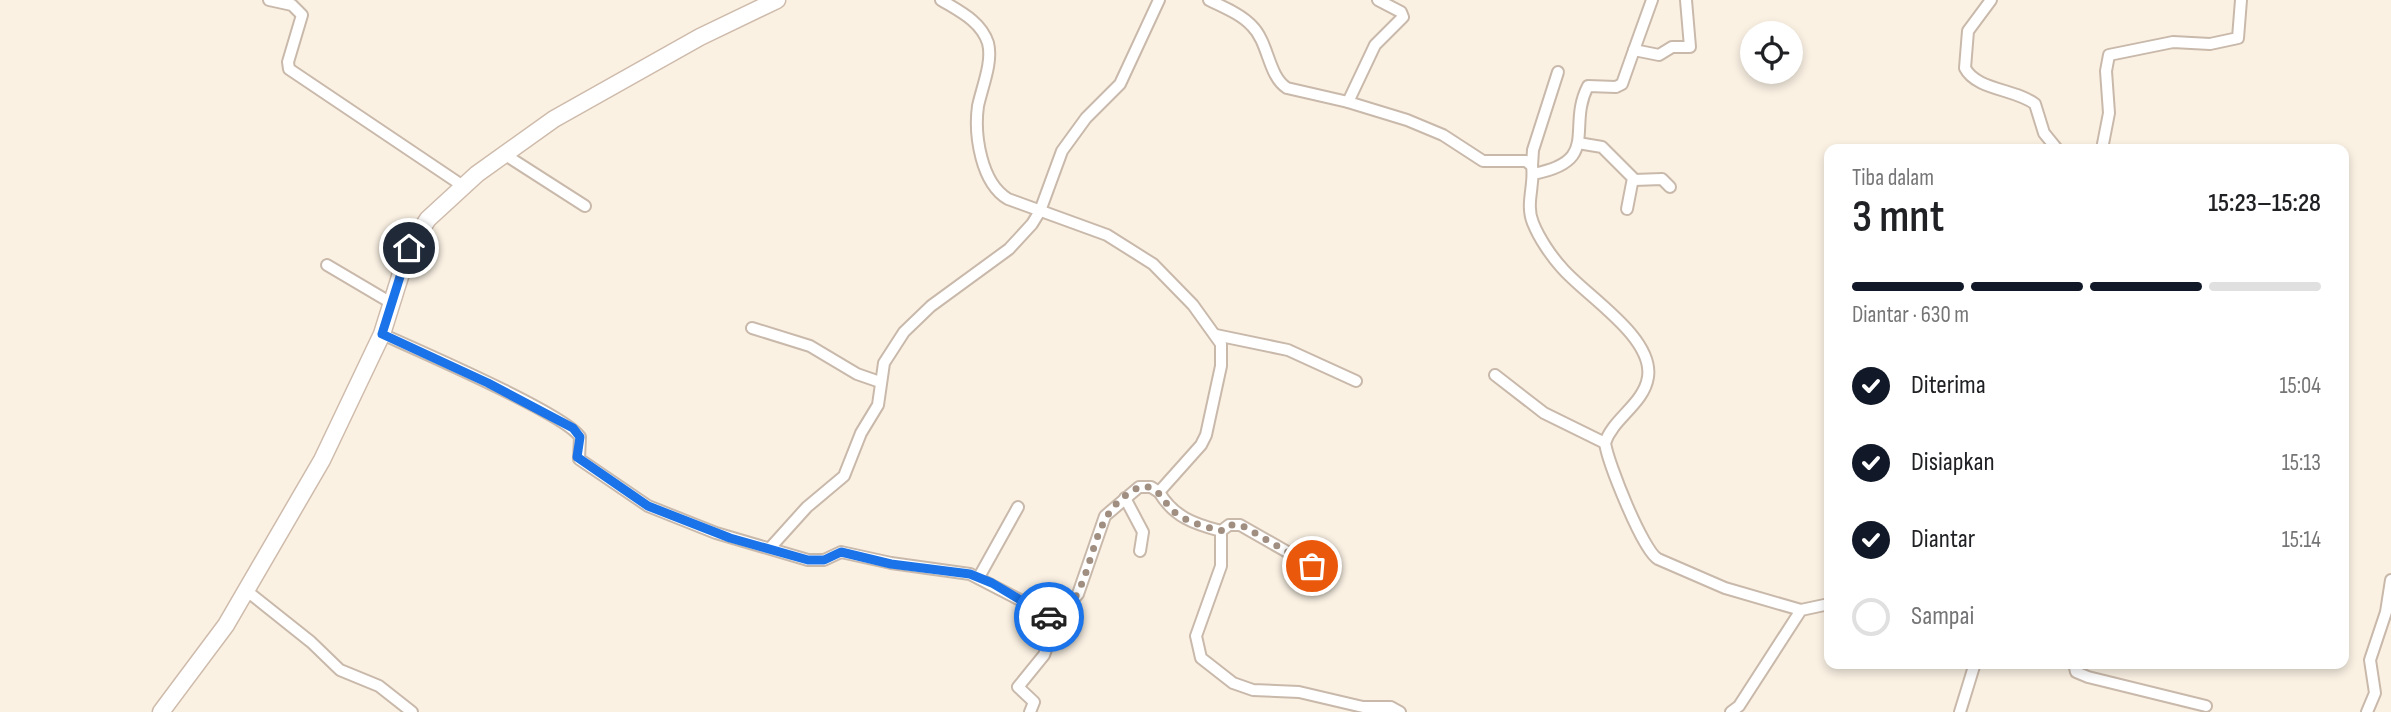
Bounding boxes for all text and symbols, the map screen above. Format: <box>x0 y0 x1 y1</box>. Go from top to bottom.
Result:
map controls <box>1740 21 1803 84</box>
button: locate <box>1740 21 1803 84</box>
text: Tiba dalam <box>1852 164 1934 192</box>
text: 15:23–15:28 <box>2208 188 2321 219</box>
text: 3 mnt <box>1852 190 1944 245</box>
pin <box>379 218 439 278</box>
icon: home <box>390 229 428 267</box>
text: Diantar · 630 m <box>1852 301 1969 329</box>
icon: check <box>1852 367 1890 405</box>
text: Diterima <box>1911 370 1986 401</box>
text: 15:04 <box>2280 372 2321 400</box>
icon: check <box>1852 444 1890 482</box>
text: Disiapkan <box>1911 447 1995 478</box>
text: 15:13 <box>2282 449 2321 477</box>
icon: check <box>1852 521 1890 559</box>
text: Diantar <box>1911 524 1975 555</box>
text: 15:14 <box>2282 526 2321 554</box>
pin <box>1282 536 1342 596</box>
icon: bag <box>1293 547 1331 585</box>
courier <box>1014 582 1084 652</box>
icon: car <box>1030 598 1068 636</box>
text: Sampai <box>1911 601 1974 632</box>

